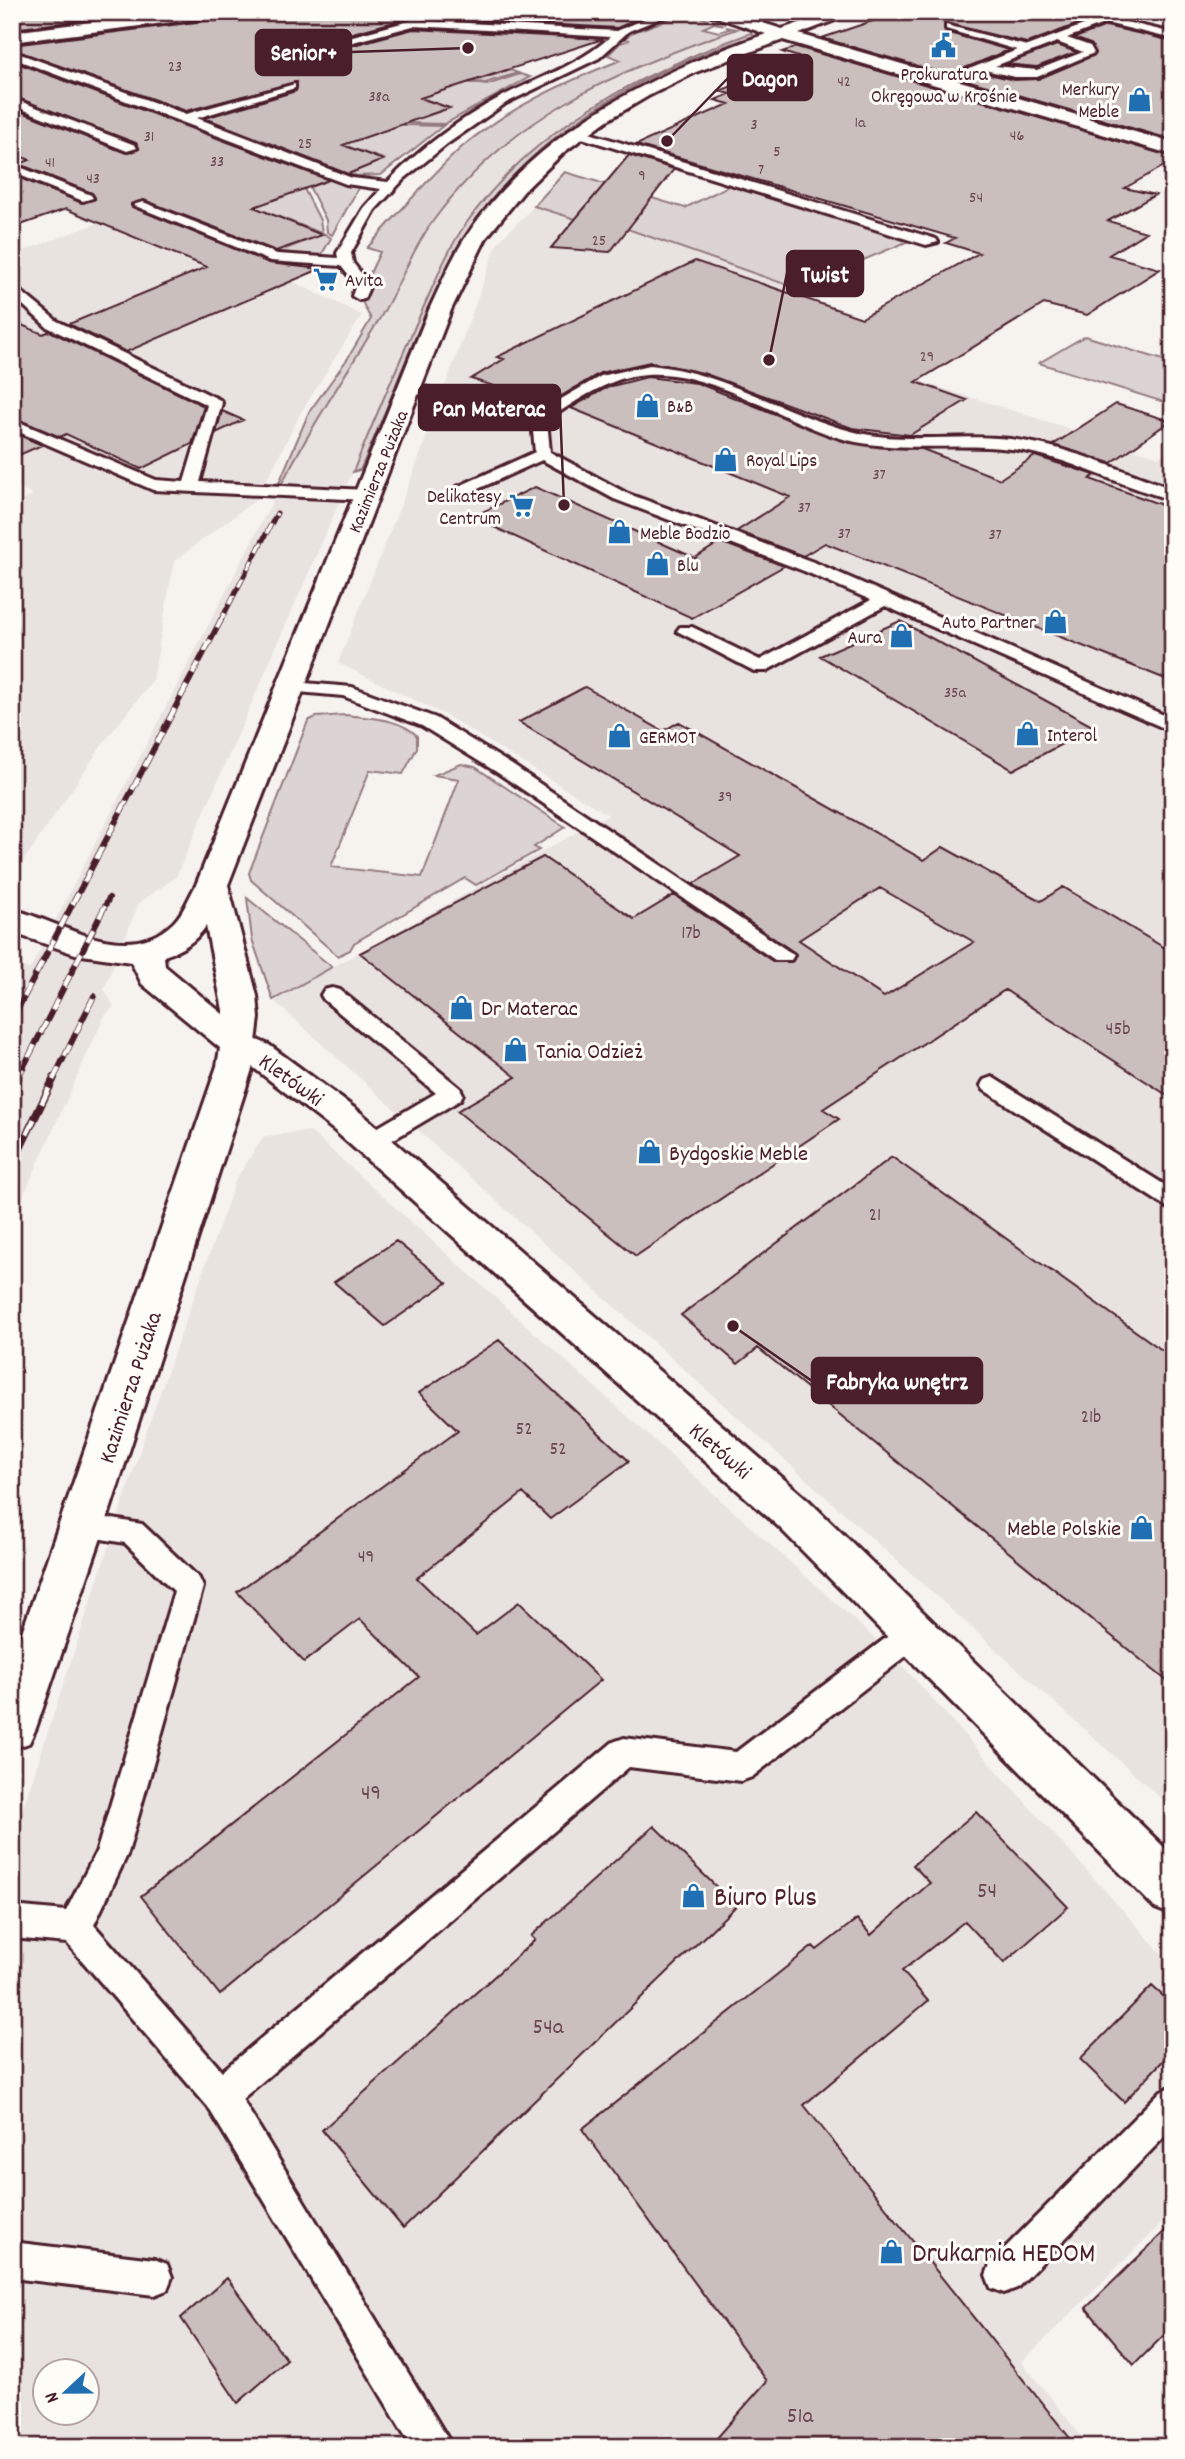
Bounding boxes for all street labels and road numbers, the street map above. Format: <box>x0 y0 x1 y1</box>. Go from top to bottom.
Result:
street label: Kazimierza Pużaka <box>343 406 418 538</box>
street label: Kletówki <box>251 1047 329 1117</box>
street label: Kazimierza Pużaka <box>92 1307 173 1468</box>
street label: Kletówki <box>680 1416 757 1489</box>

